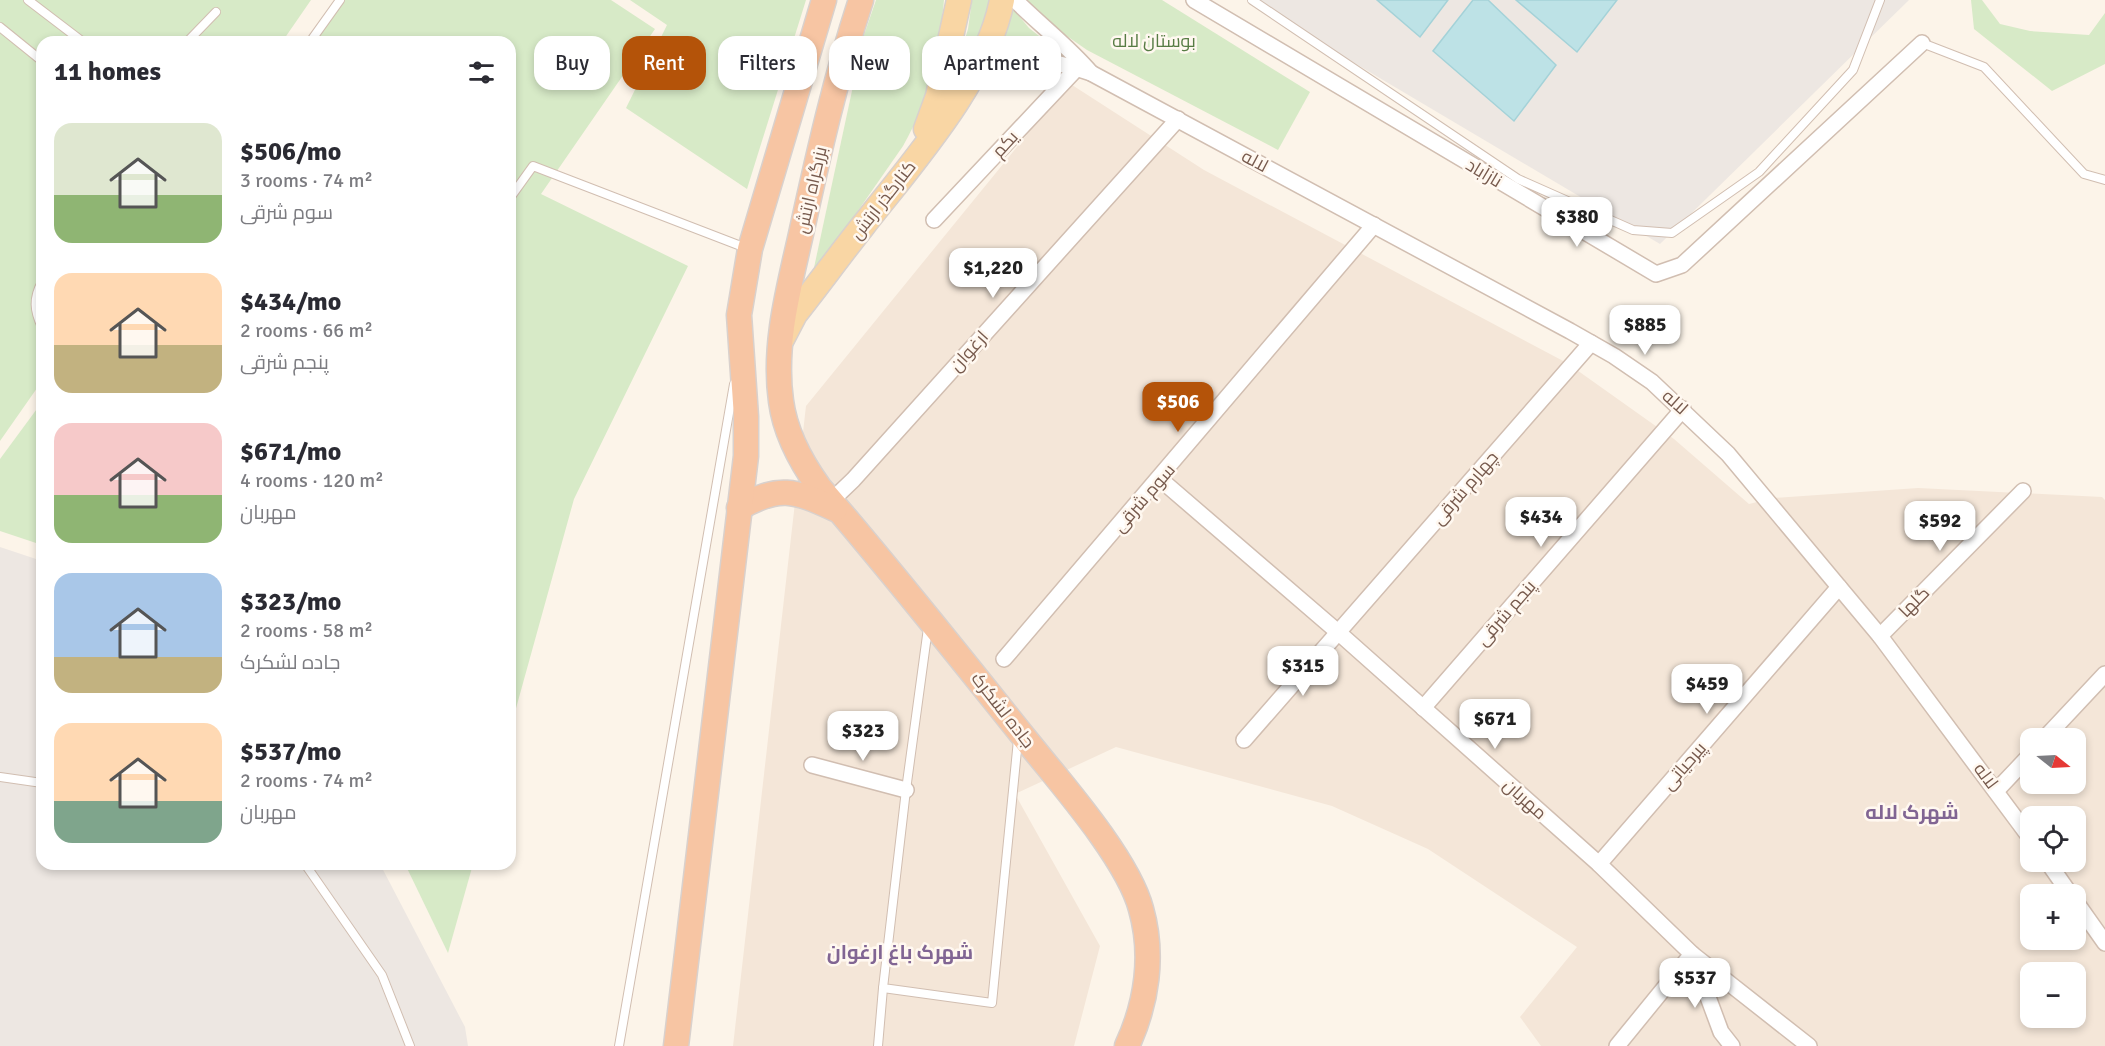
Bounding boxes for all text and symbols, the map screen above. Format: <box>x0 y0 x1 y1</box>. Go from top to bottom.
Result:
park label: بوستان لاله <box>1112 30 1196 52</box>
chip: Buy <box>534 36 610 90</box>
chip: Rent <box>622 36 706 90</box>
chip: Filters <box>718 36 817 90</box>
chip: New <box>829 36 910 90</box>
chip: Apartment <box>922 36 1061 90</box>
text: 11 homes <box>54 56 161 88</box>
icon: filters <box>465 56 498 89</box>
street label: یکم <box>987 126 1024 163</box>
text: $506/mo <box>240 136 341 168</box>
street label: بزرگراه ارتش <box>790 144 832 236</box>
street label: لاله <box>1238 145 1272 177</box>
icon: home <box>102 147 174 219</box>
street label: نازآباد <box>1462 154 1506 192</box>
street label: کنارگذر ارتش <box>845 156 921 244</box>
text: 3 rooms · 74 m² <box>240 168 373 193</box>
pin: $380 <box>1541 197 1613 248</box>
text: سوم شرقی <box>240 200 333 225</box>
text: $380 <box>1555 204 1599 229</box>
pin: $1,220 <box>944 248 1042 299</box>
text: $1,220 <box>963 255 1023 280</box>
text: $434/mo <box>240 286 341 318</box>
icon: home <box>102 297 174 369</box>
pin: $885 <box>1609 305 1681 356</box>
text: $885 <box>1623 312 1667 337</box>
text: 2 rooms · 66 m² <box>240 318 373 343</box>
street label: ارغوان <box>945 326 993 376</box>
text: پنجم شرقی <box>240 350 329 375</box>
pin: $506 <box>1142 382 1214 433</box>
street label: لاله <box>1658 385 1692 419</box>
text: $506 <box>1156 389 1200 414</box>
text: $671/mo <box>240 436 341 468</box>
icon: home <box>102 447 174 519</box>
street label: چهارم شرقی <box>1427 447 1504 530</box>
street label: سوم شرقی <box>1108 459 1181 537</box>
text: 4 rooms · 120 m² <box>240 468 384 493</box>
pin: $434 <box>1505 497 1577 548</box>
text: مهربان <box>240 500 297 525</box>
pin: $592 <box>1904 501 1976 552</box>
text: $434 <box>1519 504 1563 529</box>
text: $592 <box>1918 508 1962 533</box>
street label: پنجم شرقی <box>1471 575 1541 651</box>
street label: گلها <box>1894 582 1934 622</box>
text: $323/mo <box>240 586 341 618</box>
icon: home <box>102 597 174 669</box>
text: 2 rooms · 58 m² <box>240 618 373 643</box>
pin: $315 <box>1267 646 1339 697</box>
text: جاده لشکرک <box>240 650 340 675</box>
text: $315 <box>1281 653 1325 678</box>
pin: $459 <box>1671 664 1743 715</box>
street label: جاده لشکرک <box>967 668 1039 752</box>
text: $459 <box>1685 671 1729 696</box>
pin: $671 <box>1459 699 1531 750</box>
text: $671 <box>1473 706 1517 731</box>
pin: $323 <box>827 711 899 762</box>
text: $323 <box>841 718 885 743</box>
north arrow <box>2020 728 2086 794</box>
map controls <box>2020 728 2086 1028</box>
text: $537/mo <box>240 736 341 768</box>
street label: پیرحیاتی <box>1657 737 1712 795</box>
icon: home <box>102 747 174 819</box>
street label: لاله <box>1969 759 2003 793</box>
text: 2 rooms · 74 m² <box>240 768 373 793</box>
street label: مهربان <box>1499 774 1551 824</box>
text: مهربان <box>240 800 297 825</box>
district label: شهرک لاله <box>1865 800 1959 825</box>
button: locate <box>2020 806 2086 872</box>
button: + <box>2020 884 2086 950</box>
district label: شهرک باغ ارغوان <box>827 940 973 966</box>
pin: $537 <box>1659 958 1731 1009</box>
button: − <box>2020 962 2086 1028</box>
text: $537 <box>1673 965 1717 990</box>

